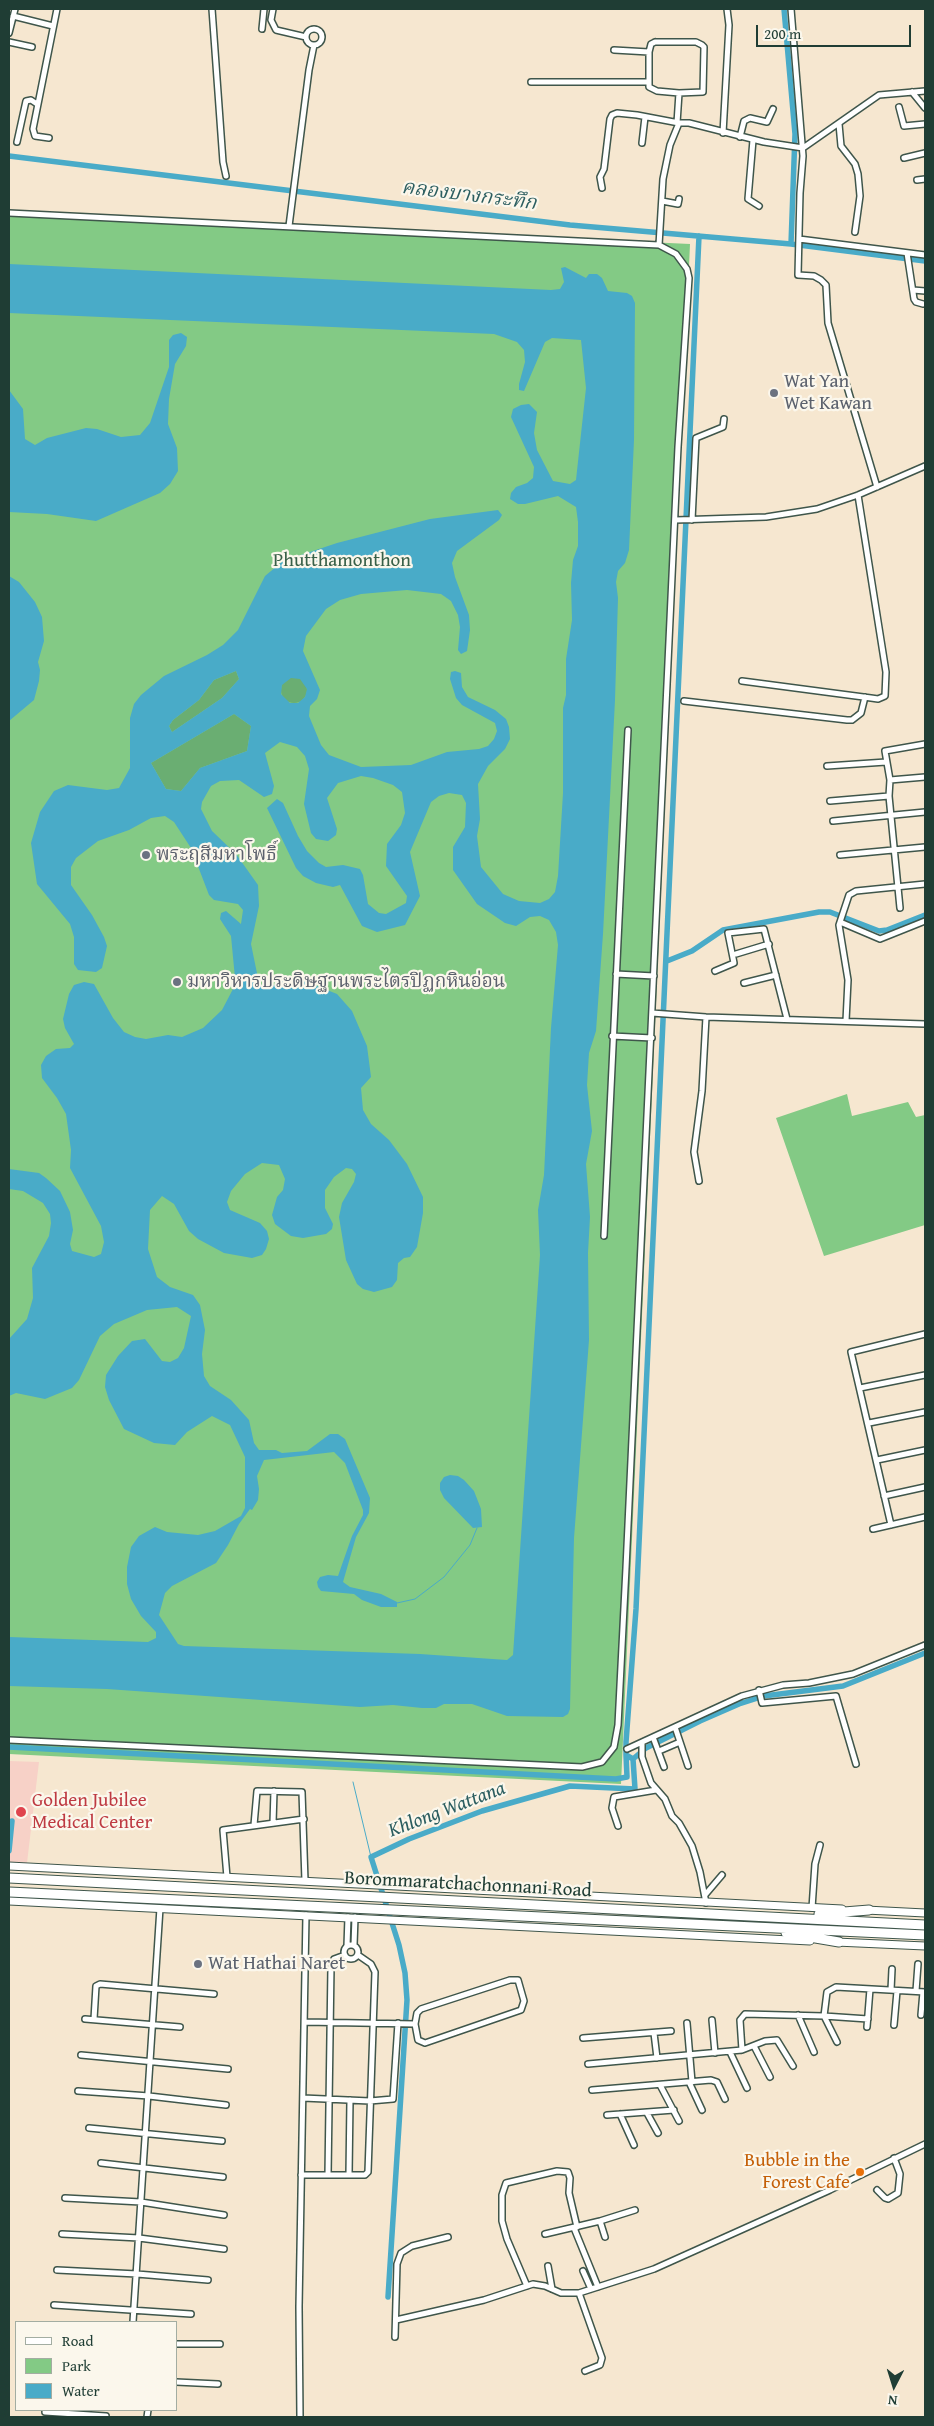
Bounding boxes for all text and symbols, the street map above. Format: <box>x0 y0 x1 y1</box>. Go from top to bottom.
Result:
scale bar <box>759 15 914 47</box>
text: 200 m <box>764 23 801 44</box>
water label: คลองบางกระทึก <box>400 176 538 216</box>
place label: Wat Yan Wet Kawan <box>784 371 872 415</box>
marker: Wat Yan Wet Kawan <box>768 387 780 399</box>
park label: Phutthamonthon <box>273 550 411 572</box>
place label: พระฤสีมหาโพธิ์ <box>156 844 277 866</box>
marker: พระฤสีมหาโพธิ์ <box>140 849 152 861</box>
place label: มหาวิหารประดิษฐานพระไตรปิฏกหินอ่อน <box>187 971 505 993</box>
marker: มหาวิหารประดิษฐานพระไตรปิฏกหินอ่อน <box>171 976 183 988</box>
water label: Khlong Wattana <box>385 1777 509 1843</box>
place label: Golden Jubilee Medical Center <box>32 1790 152 1834</box>
marker: Golden Jubilee Medical Center <box>14 1805 28 1819</box>
street label: Borommaratchachonnani Road <box>344 1867 592 1903</box>
place label: Wat Hathai Naret <box>208 1953 345 1975</box>
marker: Wat Hathai Naret <box>192 1958 204 1970</box>
place label: Bubble in the Forest Cafe <box>744 2150 850 2194</box>
marker: Bubble in the Forest Cafe <box>854 2166 866 2178</box>
legend <box>15 2321 178 2411</box>
text: Road <box>62 2330 93 2351</box>
text: Park <box>62 2355 91 2376</box>
north arrow <box>869 2361 919 2411</box>
text: Water <box>62 2380 100 2401</box>
text: N <box>887 2391 898 2411</box>

